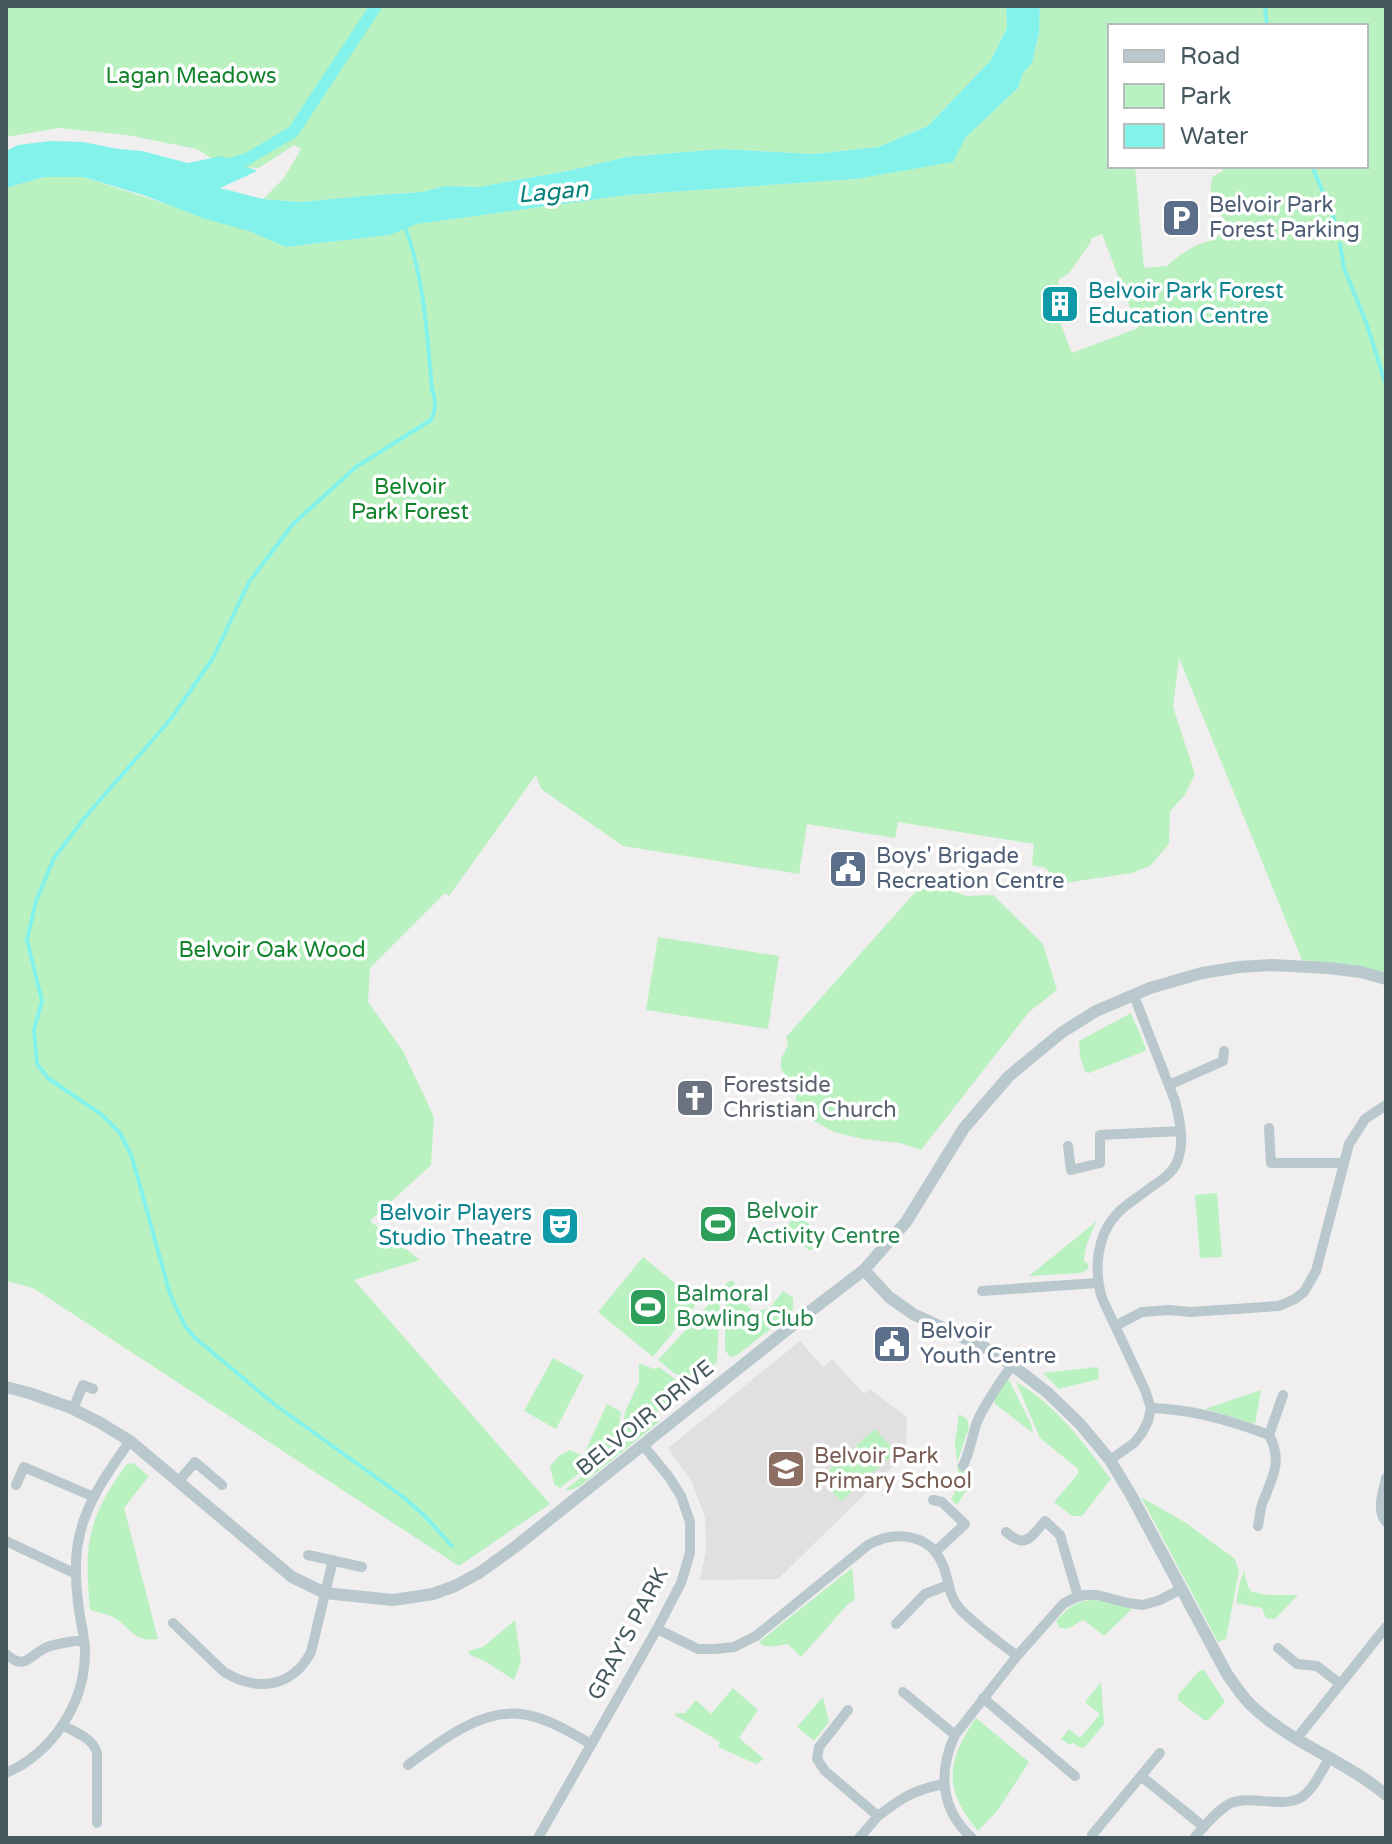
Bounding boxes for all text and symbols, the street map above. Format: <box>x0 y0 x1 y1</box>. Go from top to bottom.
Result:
legend <box>1108 24 1368 168</box>
text: Road <box>1180 42 1240 71</box>
park label: Lagan Meadows <box>105 63 277 89</box>
text: Park <box>1180 82 1231 111</box>
text: Water <box>1180 122 1249 151</box>
water label: Lagan <box>517 174 591 210</box>
place label: Belvoir Park Forest Parking <box>1209 192 1360 243</box>
parking icon: Belvoir Park Forest Parking <box>1160 197 1202 239</box>
place label: Belvoir Park Forest Education Centre <box>1088 278 1284 329</box>
building icon: Belvoir Park Forest Education Centre <box>1039 283 1081 325</box>
park label: Belvoir Park Forest <box>351 474 469 525</box>
place label: Boys' Brigade Recreation Centre <box>876 843 1064 894</box>
public building icon: Boys' Brigade Recreation Centre <box>827 848 869 890</box>
park label: Belvoir Oak Wood <box>178 937 366 963</box>
place label: Forestside Christian Church <box>723 1072 897 1123</box>
church icon: Forestside Christian Church <box>674 1077 716 1119</box>
place label: Belvoir Activity Centre <box>746 1198 900 1249</box>
place label: Belvoir Players Studio Theatre <box>379 1200 532 1251</box>
sports icon: Belvoir Activity Centre <box>697 1203 739 1245</box>
theatre icon: Belvoir Players Studio Theatre <box>539 1205 581 1247</box>
place label: Balmoral Bowling Club <box>676 1281 814 1332</box>
sports icon: Balmoral Bowling Club <box>627 1286 669 1328</box>
place label: Belvoir Youth Centre <box>920 1318 1056 1369</box>
public building icon: Belvoir Youth Centre <box>871 1323 913 1365</box>
street label: BELVOIR DRIVE <box>571 1355 719 1481</box>
place label: Belvoir Park Primary School <box>814 1443 972 1494</box>
school or university icon: Belvoir Park Primary School <box>765 1448 807 1490</box>
street label: GRAY'S PARK <box>582 1563 674 1705</box>

